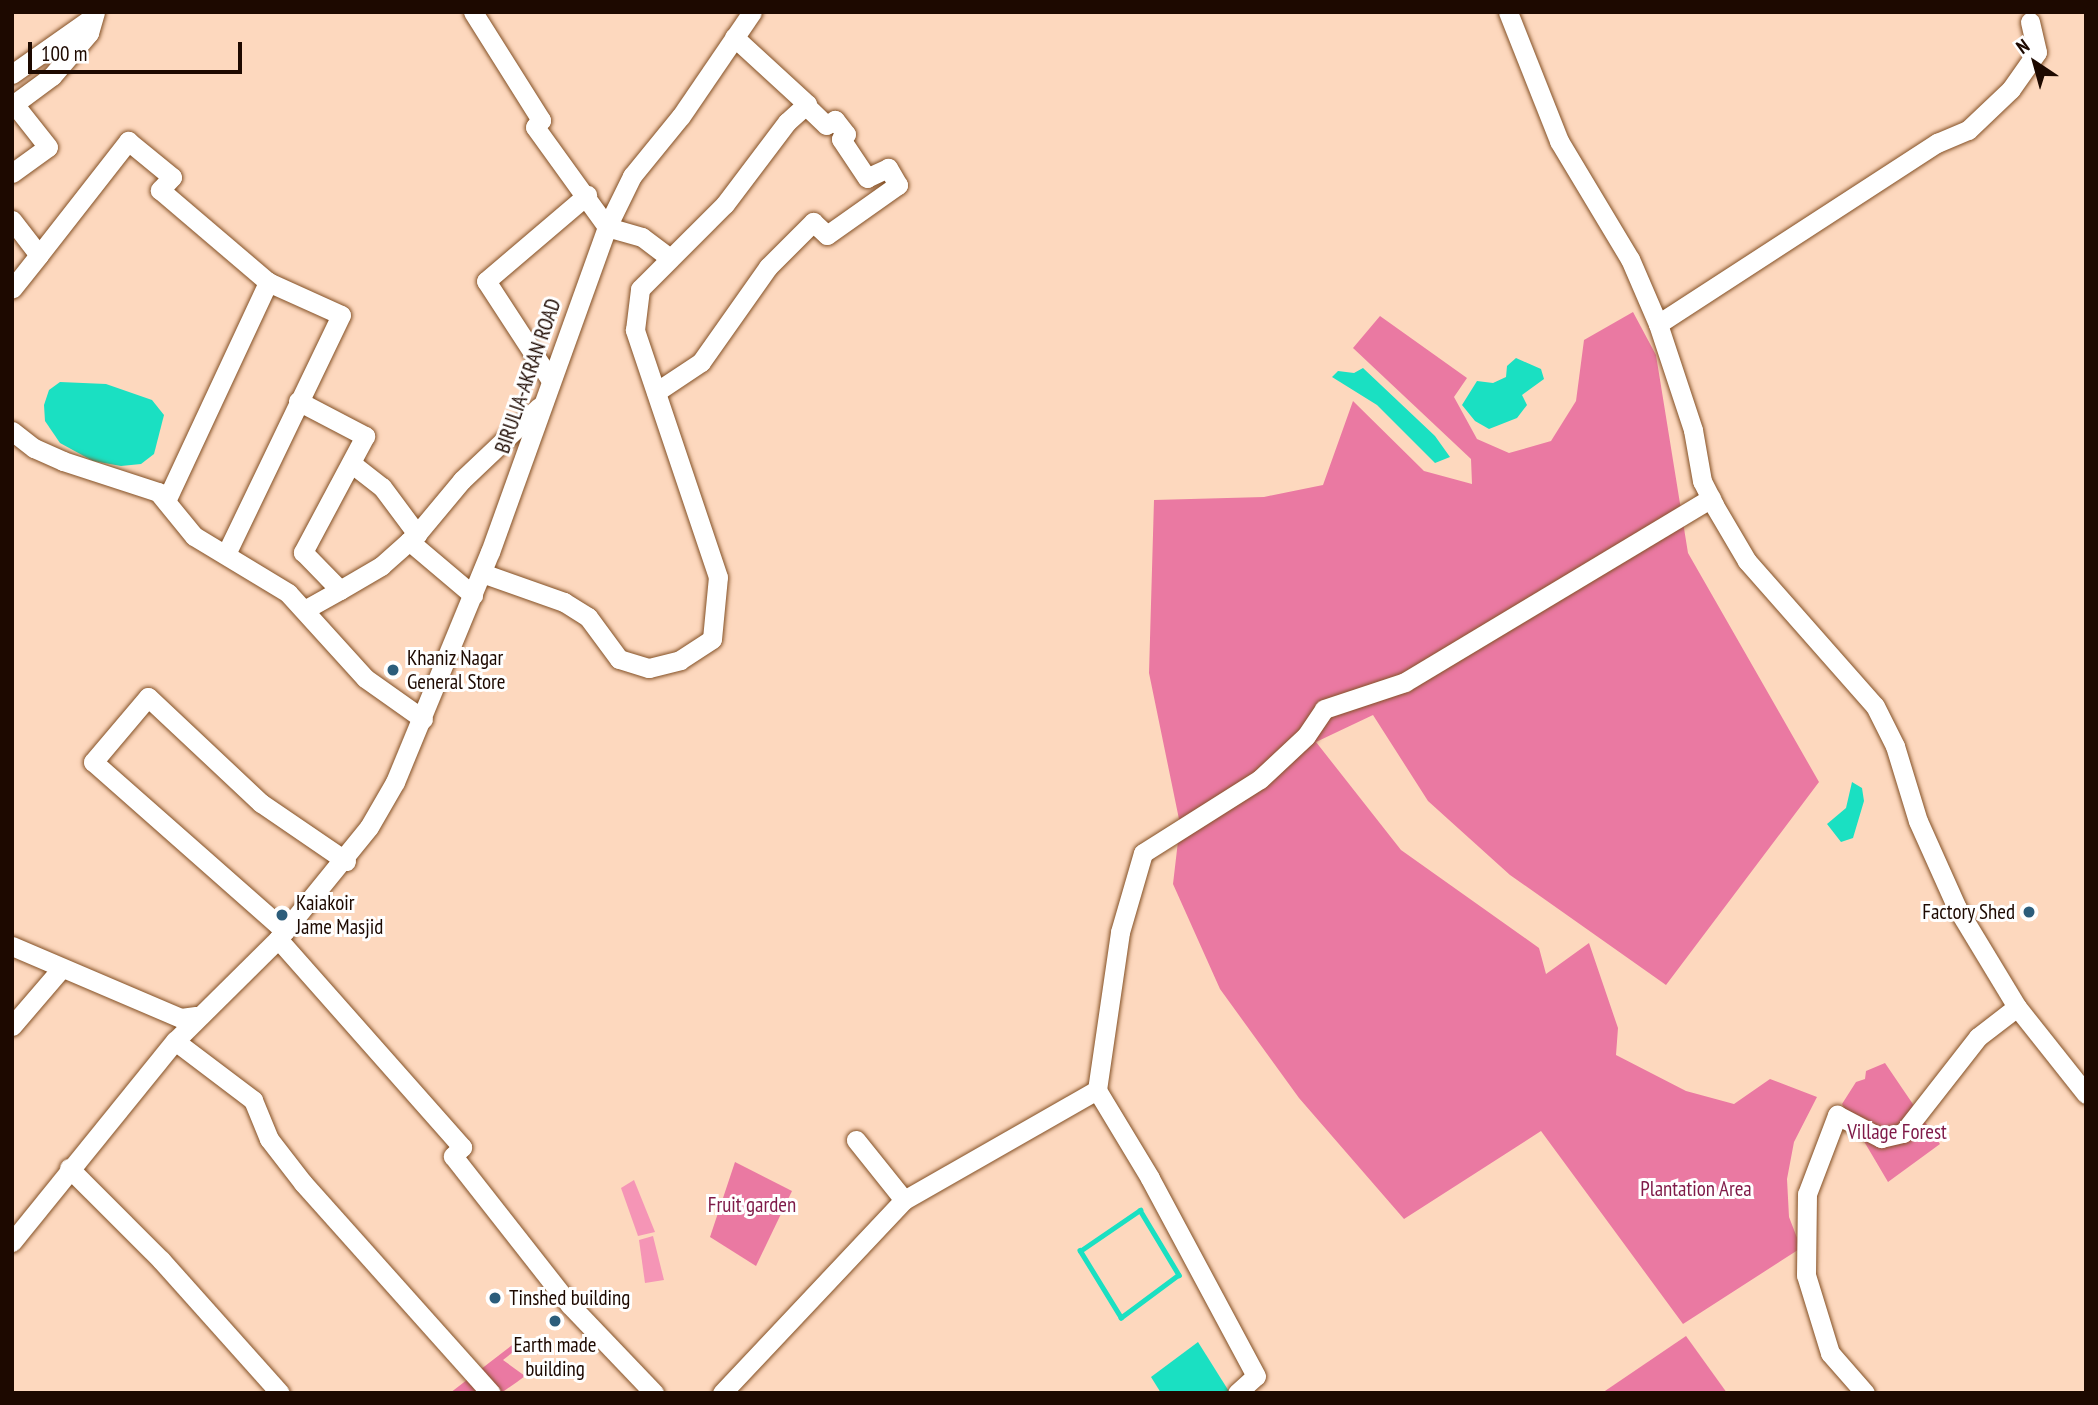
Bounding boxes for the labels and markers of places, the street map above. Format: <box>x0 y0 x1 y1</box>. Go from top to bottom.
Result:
place label: Khaniz Nagar General Store <box>407 645 505 695</box>
marker: Khaniz Nagar General Store <box>385 662 401 678</box>
place label: Kaiakoir Jame Masjid <box>296 890 383 940</box>
place label: Factory Shed <box>1922 899 2015 925</box>
marker: Factory Shed <box>2021 904 2037 920</box>
marker: Kaiakoir Jame Masjid <box>274 907 290 923</box>
place label: Tinshed building <box>509 1285 630 1311</box>
marker: Tinshed building <box>487 1290 503 1306</box>
marker: Earth made building <box>547 1313 563 1329</box>
place label: Earth made building <box>514 1332 596 1382</box>

